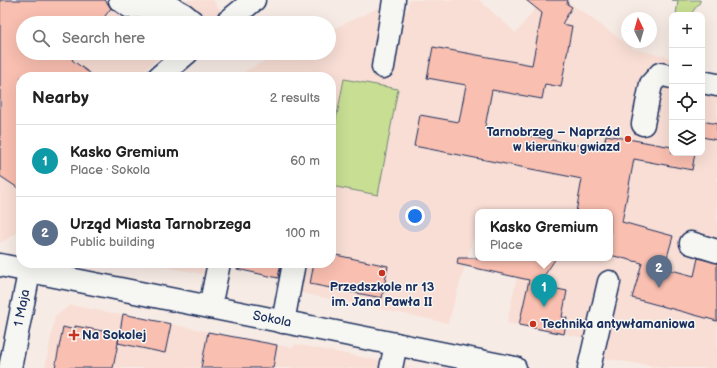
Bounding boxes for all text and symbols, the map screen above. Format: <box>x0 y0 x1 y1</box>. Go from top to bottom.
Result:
north arrow <box>621 12 657 48</box>
map controls <box>669 12 705 156</box>
button: + <box>669 12 705 48</box>
search box <box>16 16 336 60</box>
icon: search <box>30 27 52 49</box>
text: Search here <box>62 29 145 48</box>
button: − <box>669 48 705 84</box>
button: locate <box>669 84 705 120</box>
text: Nearby <box>32 88 89 108</box>
text: 2 results <box>270 90 320 106</box>
button: layers <box>669 120 705 156</box>
place label: Tarnobrzeg – Naprzód w kierunku gwiazd <box>486 124 620 155</box>
marker: Tarnobrzeg – Naprzód w kierunku gwiazd <box>623 134 633 144</box>
text: Kasko Gremium <box>70 143 179 162</box>
text: 1 <box>42 153 48 169</box>
text: 60 m <box>290 153 320 169</box>
text: Place · Sokola <box>70 162 150 178</box>
your location <box>405 206 425 226</box>
popup <box>475 209 613 261</box>
text: Urząd Miasta Tarnobrzega <box>70 215 251 234</box>
text: Kasko Gremium <box>490 218 598 237</box>
text: 2 <box>41 225 49 241</box>
text: 100 m <box>285 225 320 241</box>
text: Public building <box>70 234 155 250</box>
text: Place <box>490 237 523 253</box>
pin: 2 <box>646 255 672 288</box>
marker: Przedszkole nr 13 im. Jana Pawła II <box>377 268 387 278</box>
pin: 1 <box>531 274 557 307</box>
place label: Przedszkole nr 13 im. Jana Pawła II <box>330 279 435 310</box>
street label: 1 Maja <box>11 288 33 328</box>
street label: Sokola <box>251 307 293 331</box>
place label: Technika antywłamaniowa <box>541 316 695 332</box>
marker: Technika antywłamaniowa <box>528 319 538 329</box>
place label: Na Sokolej <box>82 327 146 343</box>
marker: Na Sokolej <box>69 330 79 340</box>

